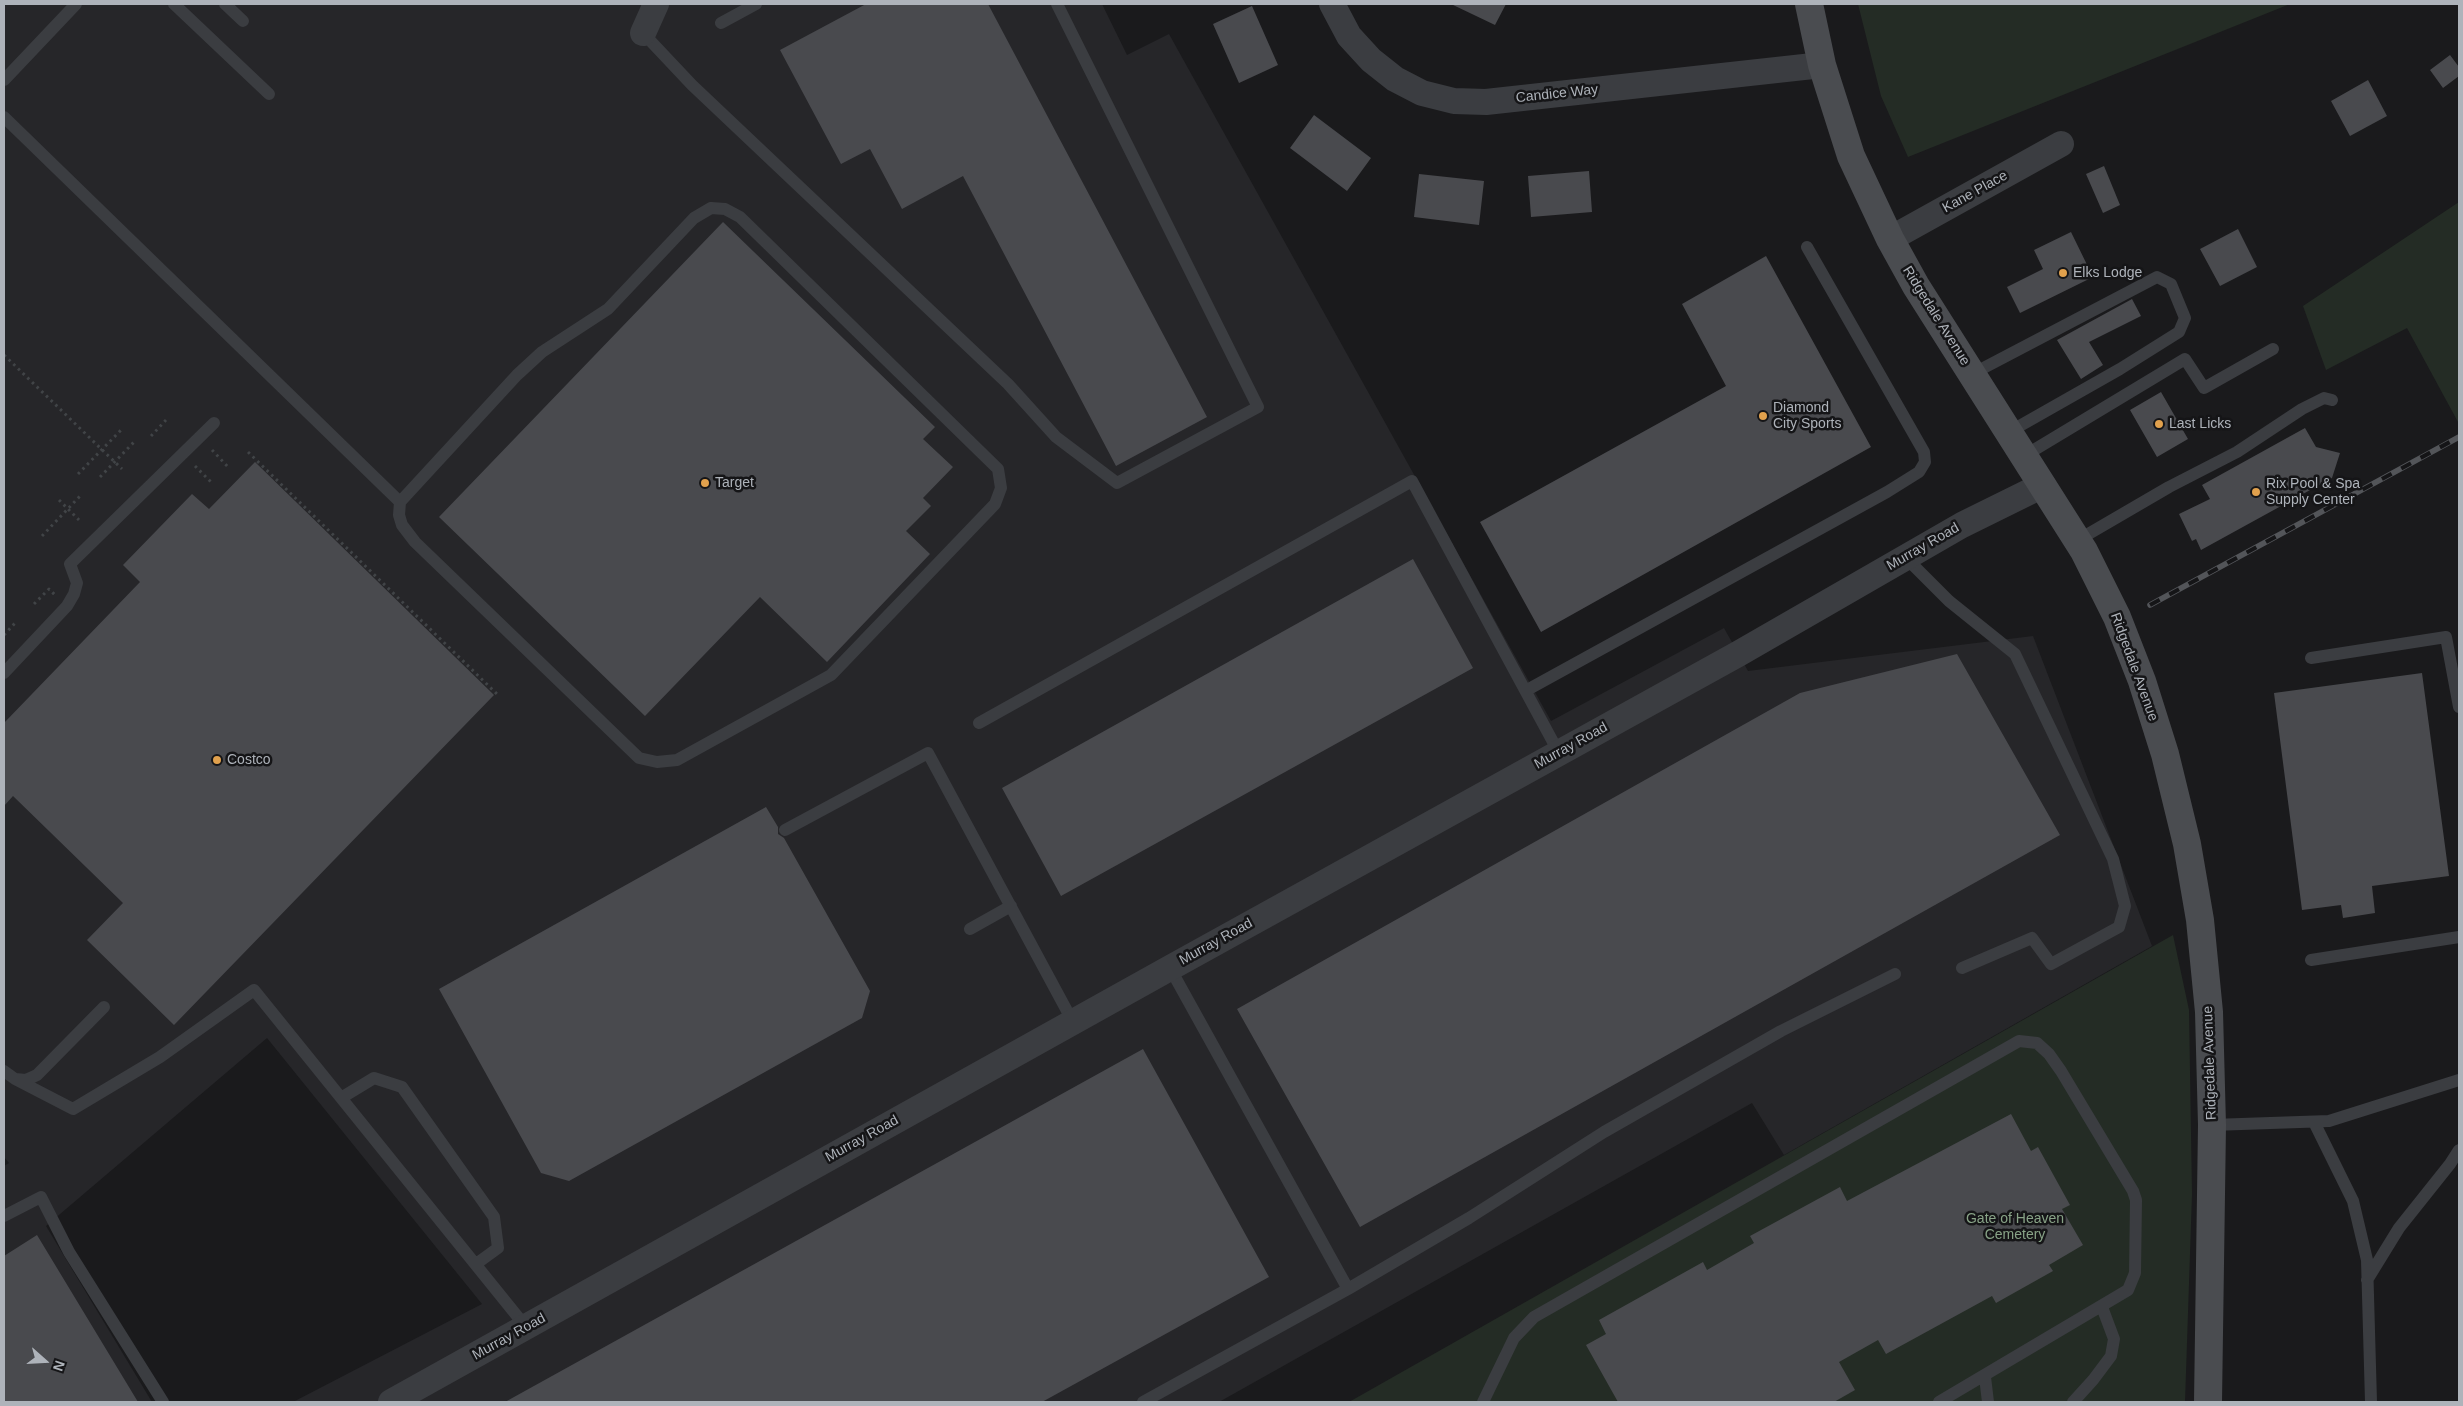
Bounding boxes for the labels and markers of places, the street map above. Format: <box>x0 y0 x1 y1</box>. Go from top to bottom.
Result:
place label: Elks Lodge <box>2073 265 2142 281</box>
marker: Elks Lodge <box>2057 267 2069 279</box>
place label: Diamond City Sports <box>1773 400 1841 432</box>
marker: Diamond City Sports <box>1757 410 1769 422</box>
place label: Last Licks <box>2169 416 2231 432</box>
marker: Last Licks <box>2153 418 2165 430</box>
place label: Target <box>715 475 754 491</box>
place label: Rix Pool & Spa Supply Center <box>2266 476 2360 508</box>
marker: Target <box>699 477 711 489</box>
marker: Rix Pool & Spa Supply Center <box>2250 486 2262 498</box>
place label: Costco <box>227 752 271 768</box>
marker: Costco <box>211 754 223 766</box>

